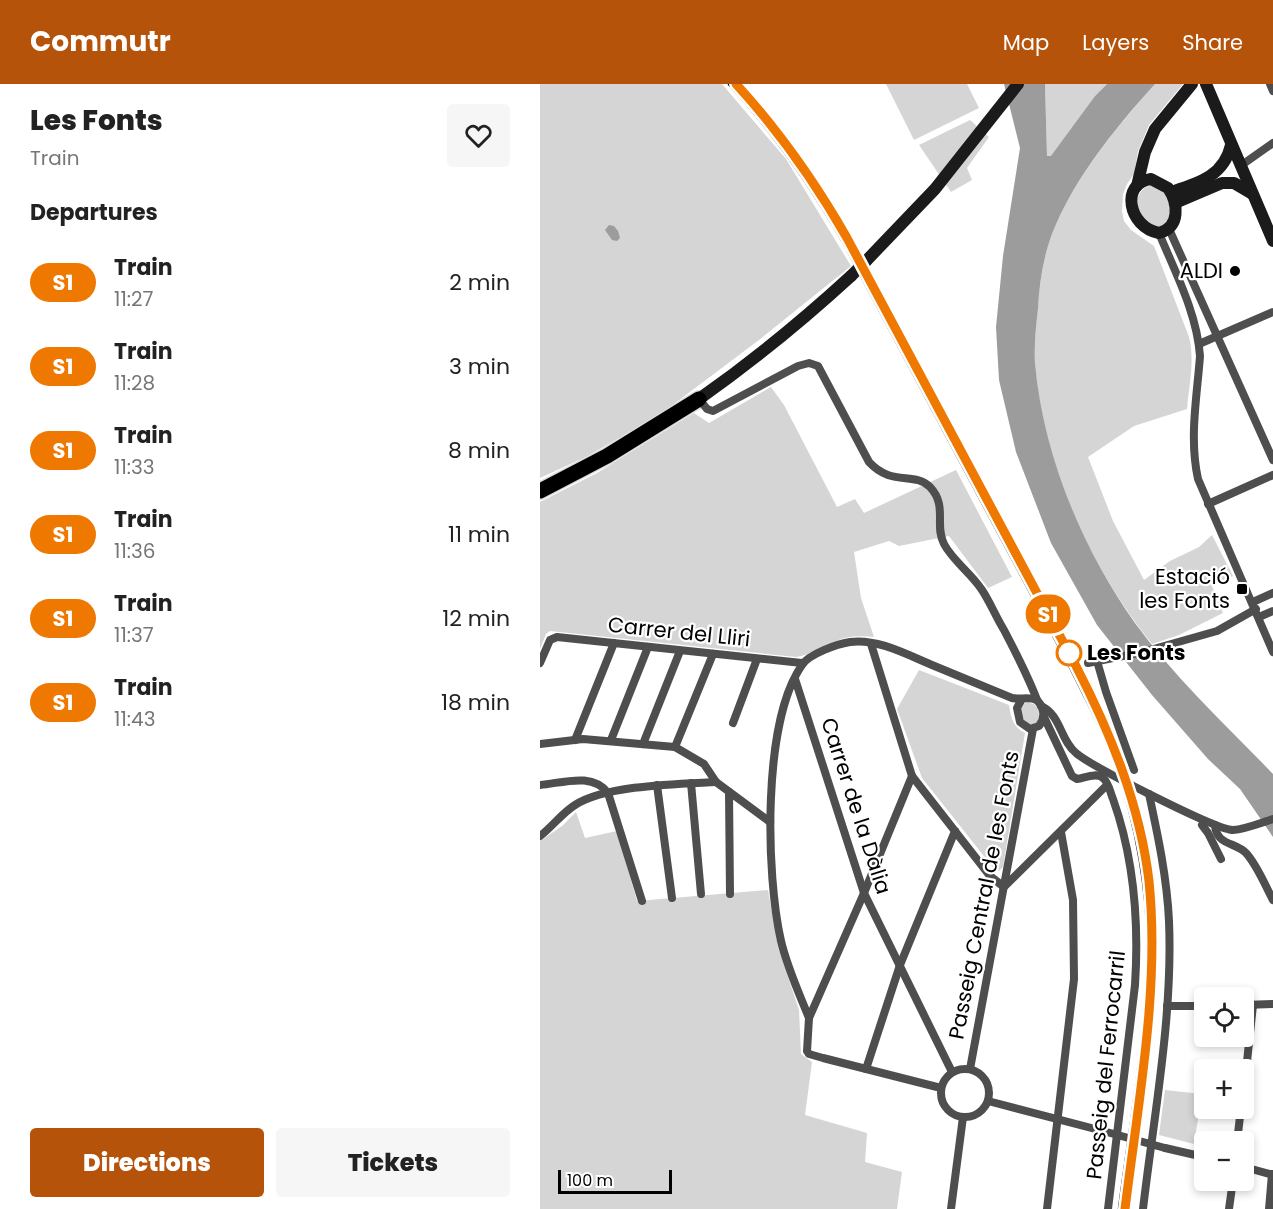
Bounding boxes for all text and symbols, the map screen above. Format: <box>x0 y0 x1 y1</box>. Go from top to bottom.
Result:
text: Commutr <box>30 22 171 61</box>
text: Map <box>1003 28 1049 57</box>
text: Layers <box>1082 28 1149 57</box>
text: Share <box>1182 28 1243 57</box>
text: Les Fonts <box>30 101 163 140</box>
button: heart <box>447 104 510 167</box>
text: Train <box>30 144 80 172</box>
text: Departures <box>30 197 158 228</box>
text: Train <box>114 252 173 283</box>
place label: ALDI <box>1180 256 1223 285</box>
marker: ALDI <box>1228 264 1242 278</box>
text: 2 min <box>449 267 510 298</box>
text: S1 <box>53 268 73 297</box>
text: 11:27 <box>114 285 153 313</box>
text: Train <box>114 336 173 367</box>
text: 3 min <box>449 351 510 382</box>
text: S1 <box>53 352 73 381</box>
text: 11:28 <box>114 369 155 397</box>
text: Train <box>114 420 173 451</box>
text: 8 min <box>448 435 510 466</box>
text: S1 <box>53 436 73 465</box>
text: 11:33 <box>114 453 155 481</box>
text: Train <box>114 504 173 535</box>
text: 11 min <box>448 519 510 550</box>
text: S1 <box>53 520 73 549</box>
text: 11:36 <box>114 537 156 565</box>
place label: Estació les Fonts <box>1139 562 1230 615</box>
marker: Estació les Fonts <box>1235 582 1249 596</box>
text: Train <box>114 588 173 619</box>
line badge: S1 <box>1021 594 1075 634</box>
text: S1 <box>1038 600 1058 629</box>
text: 12 min <box>442 603 510 634</box>
text: S1 <box>53 604 73 633</box>
street label: Carrer del Lliri <box>606 610 752 653</box>
text: 11:37 <box>114 621 154 649</box>
place label: Les Fonts <box>1087 638 1185 667</box>
marker: Les Fonts <box>1056 640 1082 666</box>
text: Train <box>114 672 173 703</box>
text: 18 min <box>441 687 510 718</box>
text: S1 <box>53 688 73 717</box>
text: 11:43 <box>114 705 155 733</box>
street label: Carrer de la Dàlia <box>814 714 899 898</box>
street label: Passeig Central de les Fonts <box>941 748 1026 1042</box>
street label: Passeig del Ferrocarril <box>1079 949 1132 1181</box>
map controls <box>1194 987 1254 1191</box>
button: locate <box>1194 987 1254 1047</box>
button: + <box>1194 1059 1254 1119</box>
button: Directions <box>30 1128 264 1197</box>
button: Tickets <box>276 1128 510 1197</box>
button: − <box>1194 1131 1254 1191</box>
scale bar <box>558 1167 672 1194</box>
text: 100 m <box>567 1169 613 1192</box>

